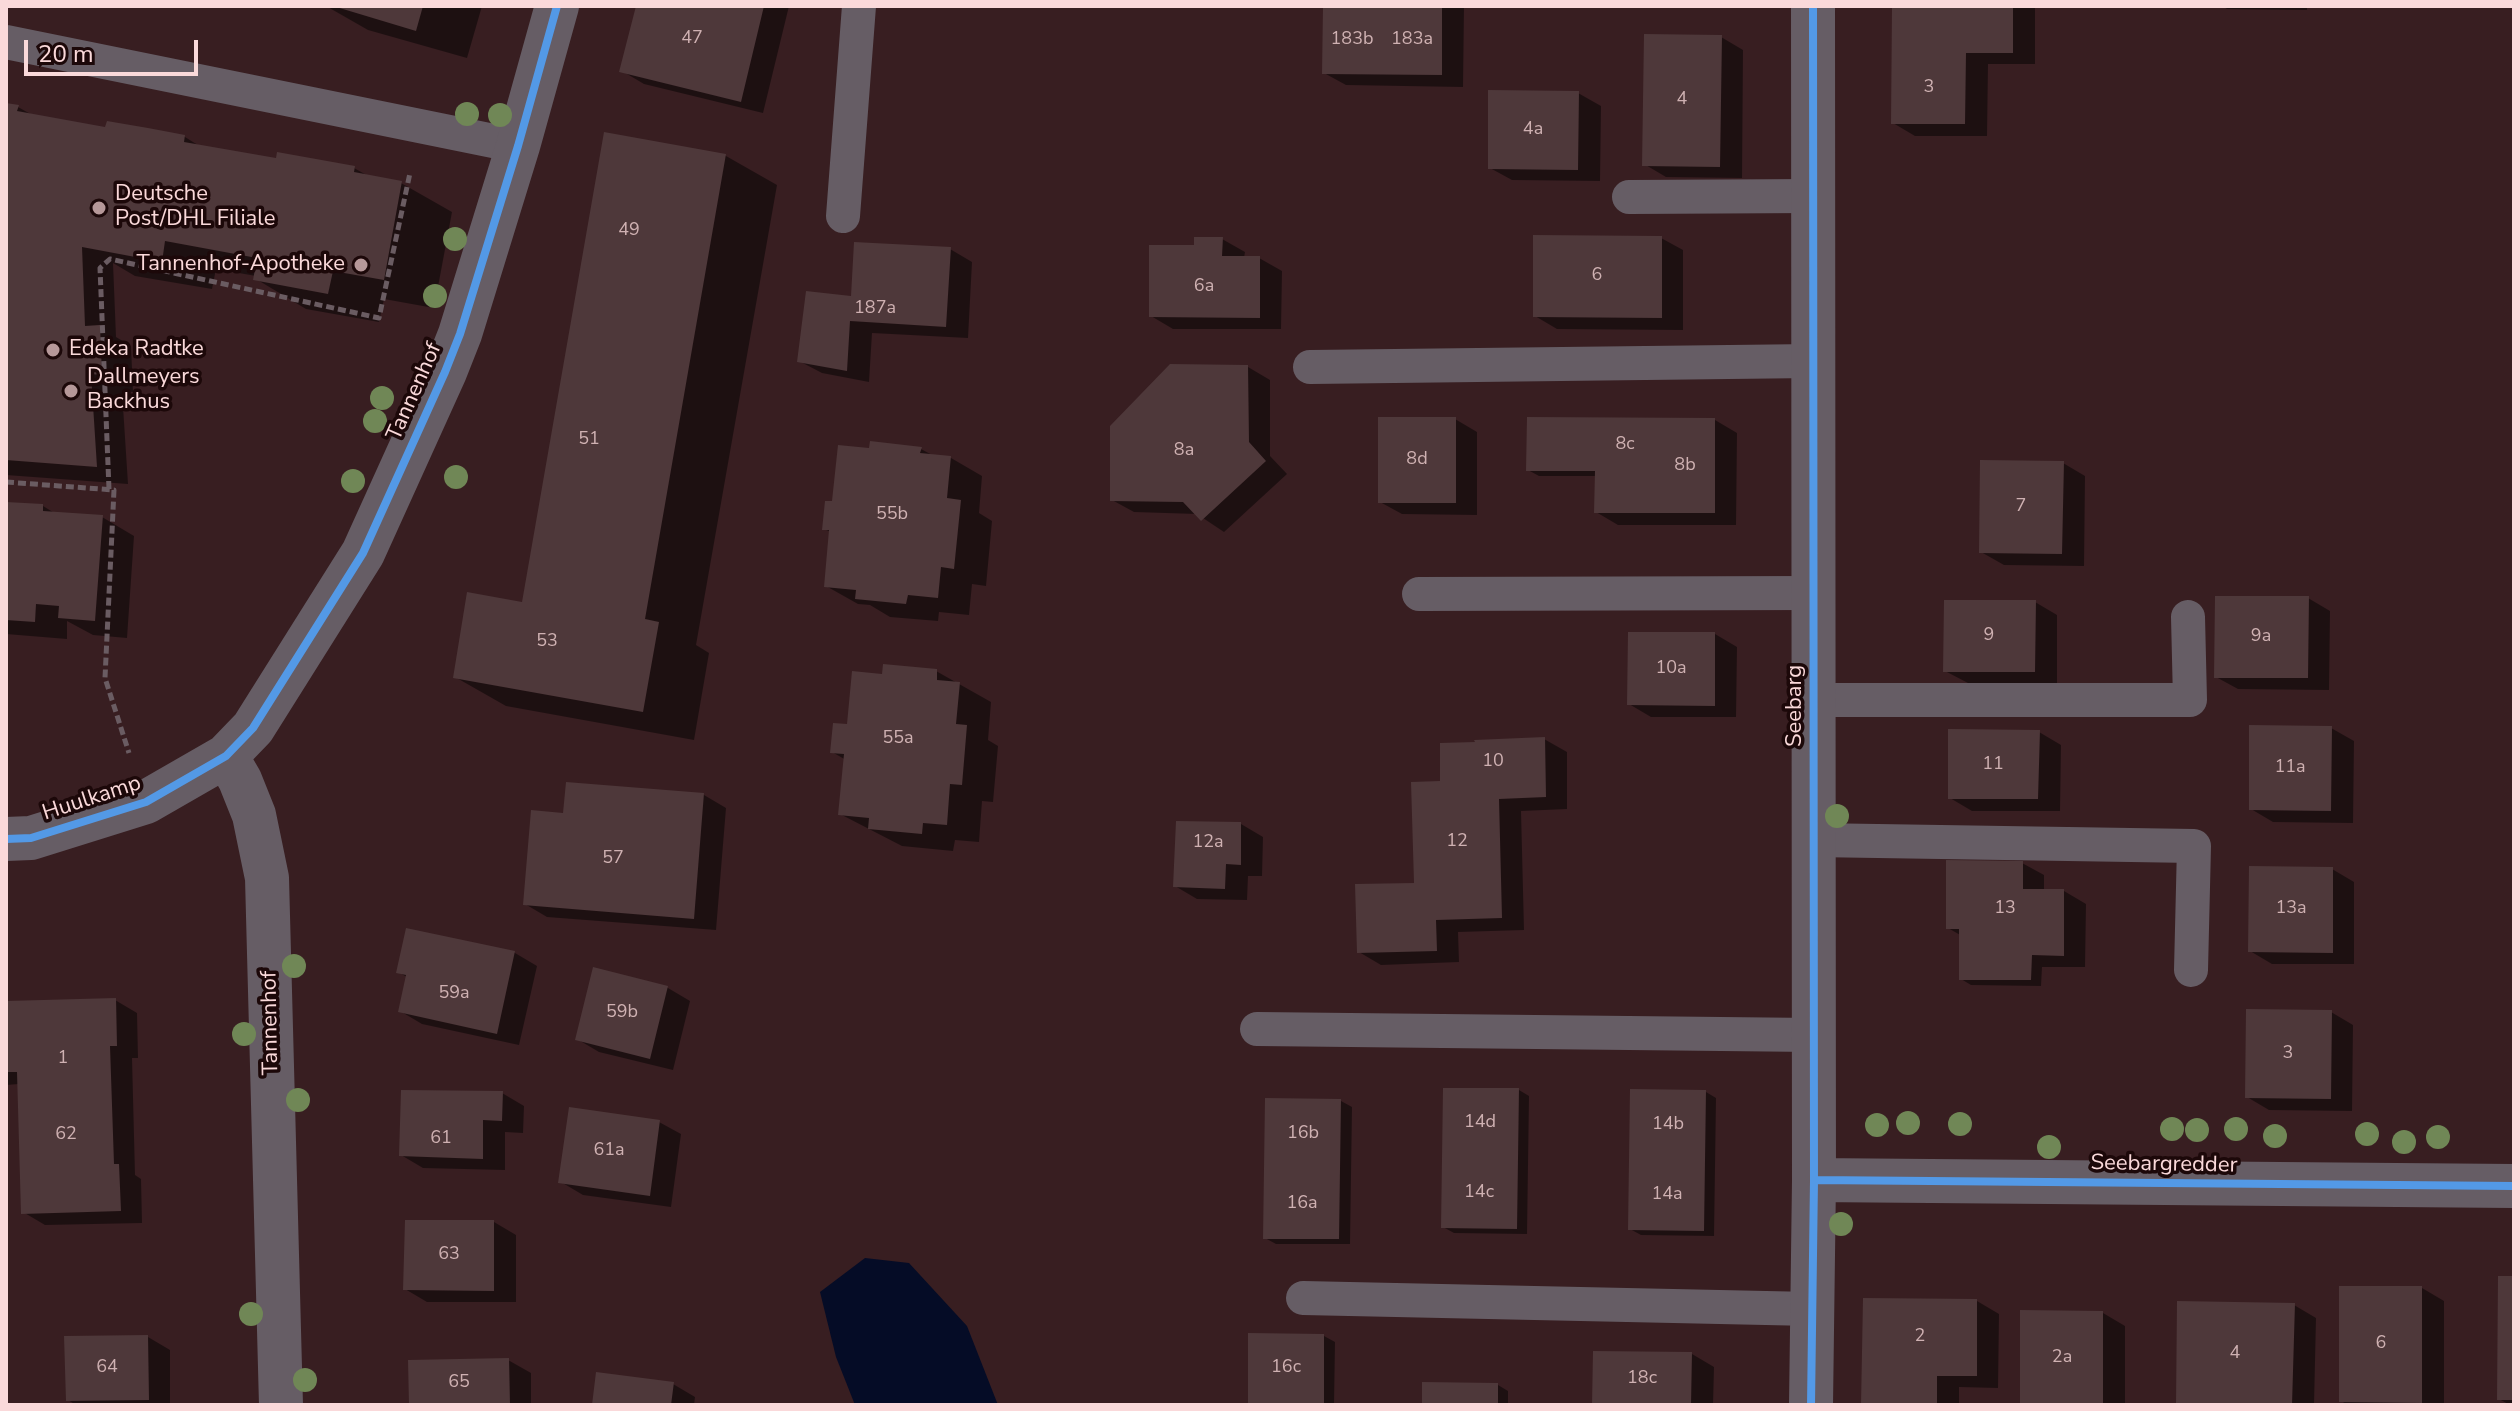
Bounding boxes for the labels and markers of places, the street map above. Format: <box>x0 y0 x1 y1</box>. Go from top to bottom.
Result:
place label: Deutsche Post/DHL Filiale <box>115 182 275 234</box>
marker: Deutsche Post/DHL Filiale <box>90 199 108 217</box>
place label: Tannenhof-Apotheke <box>137 252 345 278</box>
marker: Tannenhof-Apotheke <box>352 256 370 274</box>
place label: Edeka Radtke <box>69 337 204 363</box>
marker: Edeka Radtke <box>44 341 62 359</box>
place label: Dallmeyers Backhus <box>87 365 200 416</box>
marker: Dallmeyers Backhus <box>62 382 80 400</box>

